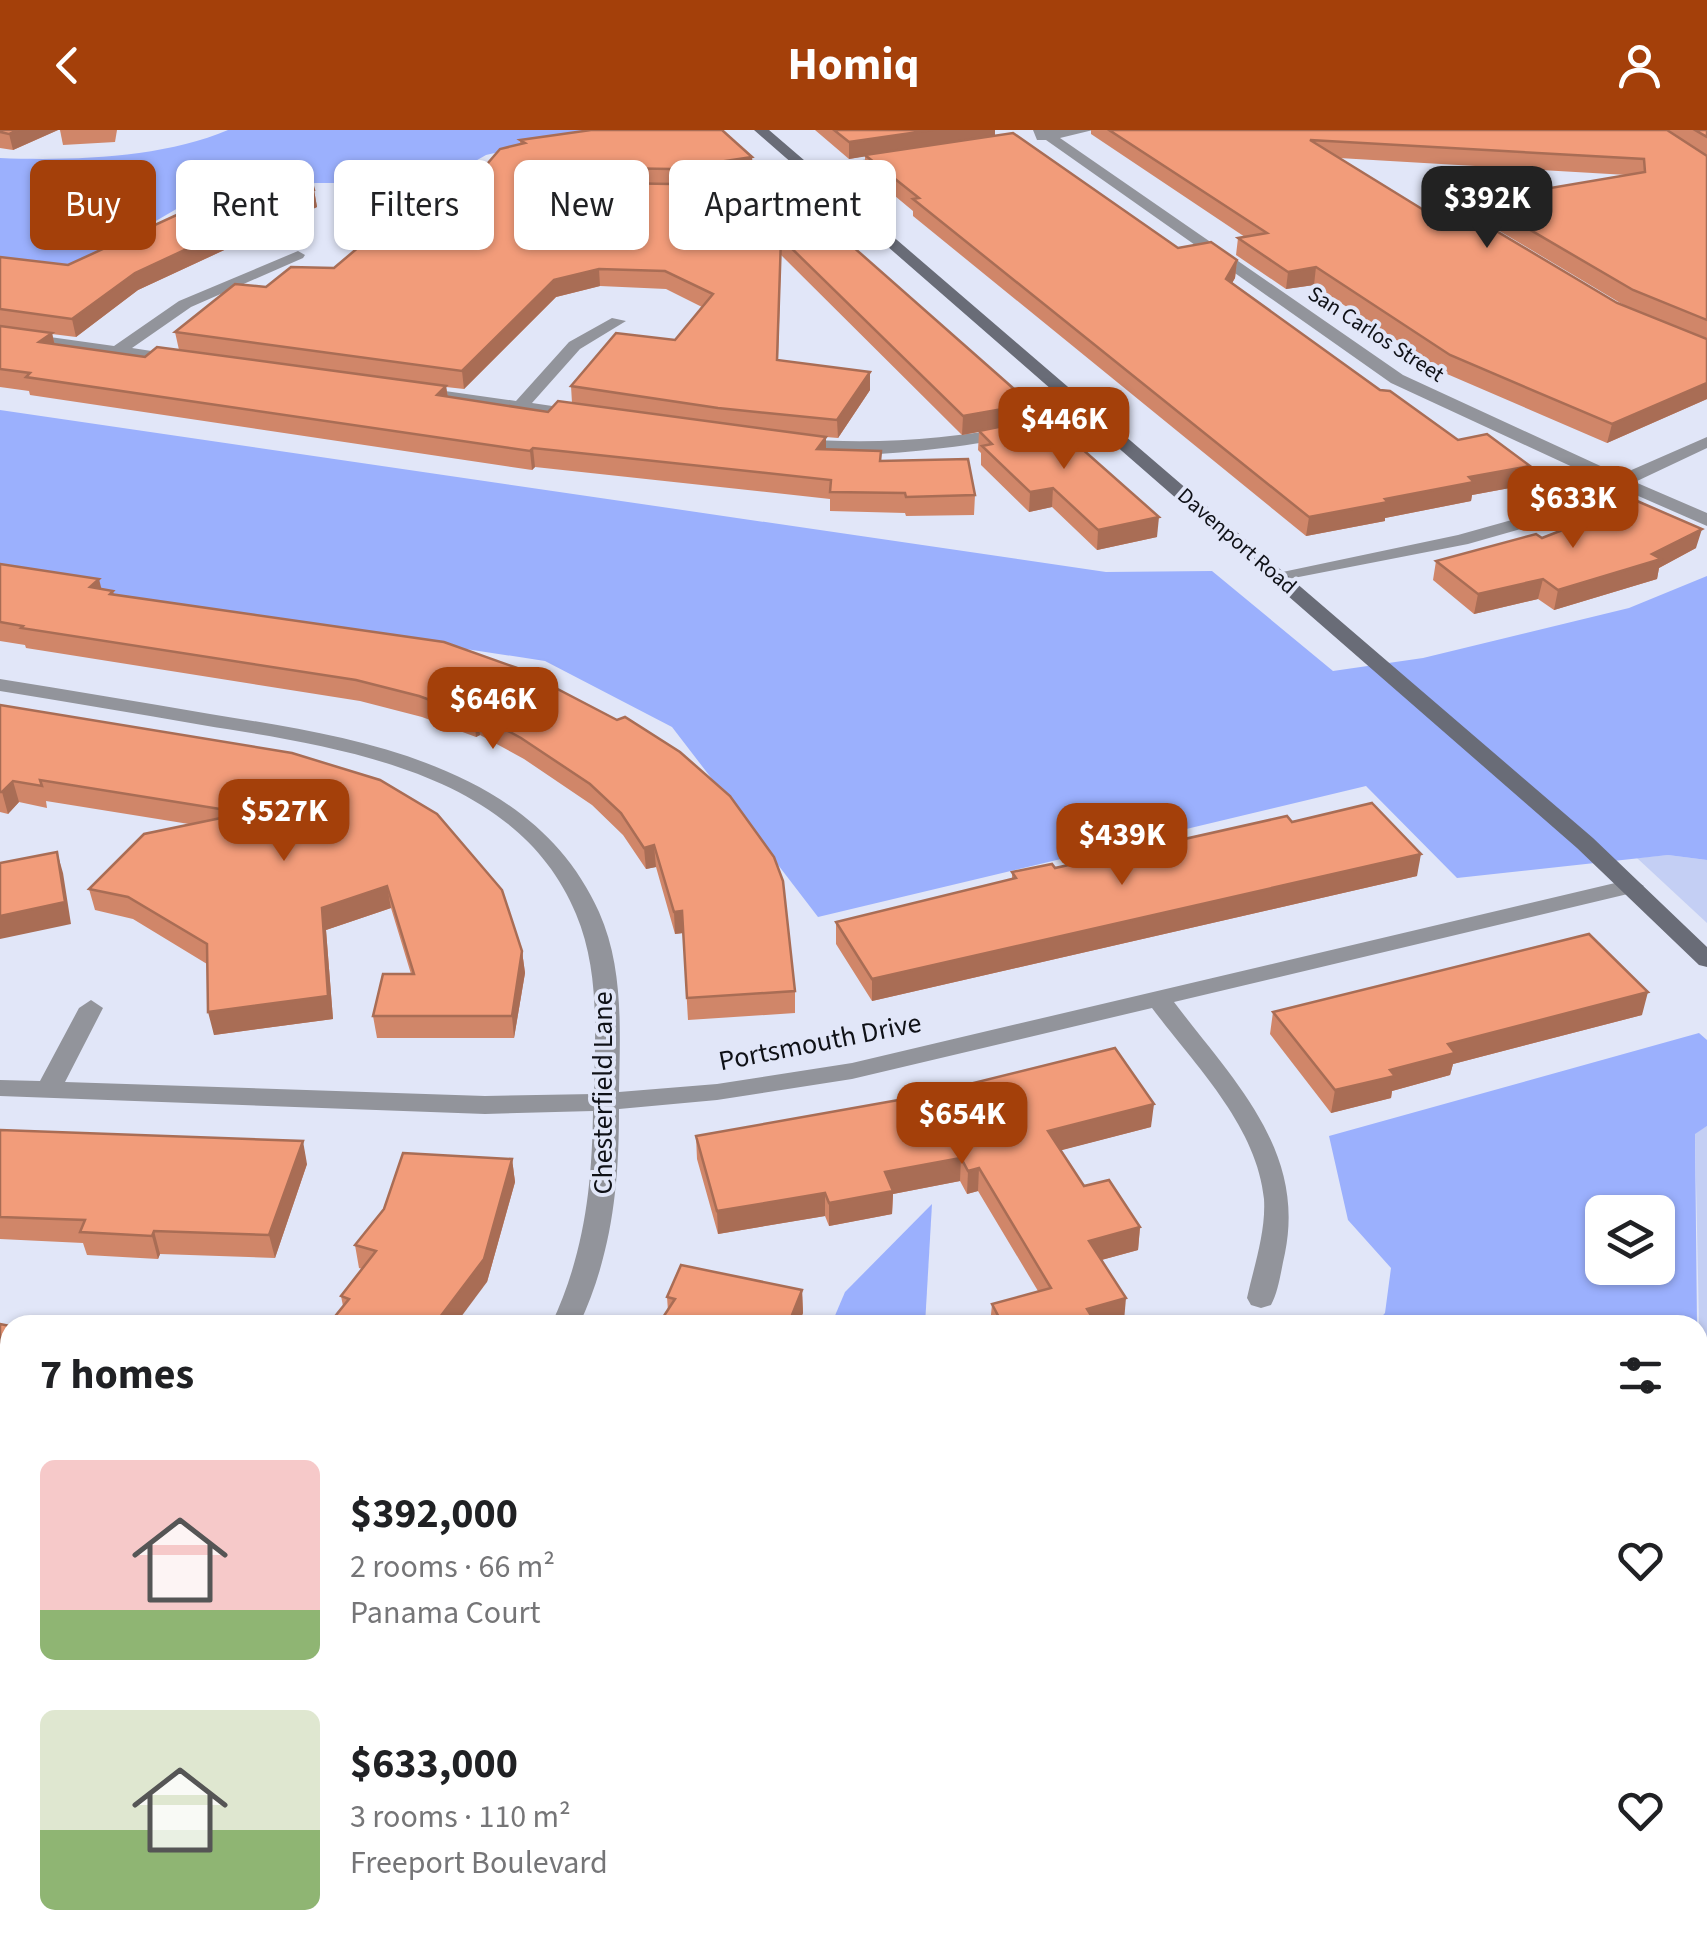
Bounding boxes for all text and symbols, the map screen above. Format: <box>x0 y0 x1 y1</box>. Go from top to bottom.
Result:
text: Homiq <box>787 33 920 97</box>
icon: back <box>40 38 95 93</box>
icon: person <box>1612 38 1667 93</box>
chip: Buy <box>30 160 156 250</box>
chip: Rent <box>176 160 314 250</box>
chip: Filters <box>334 160 494 250</box>
chip: New <box>514 160 649 250</box>
chip: Apartment <box>669 160 896 250</box>
pin: $392K <box>1417 166 1557 251</box>
text: $392K <box>1443 175 1531 221</box>
street label: San Carlos Street <box>1302 278 1451 390</box>
pin: $446K <box>994 387 1134 472</box>
text: $446K <box>1020 396 1108 442</box>
pin: $633K <box>1503 466 1643 551</box>
text: $633K <box>1529 475 1617 521</box>
street label: Davenport Road <box>1170 480 1304 602</box>
pin: $646K <box>423 667 563 752</box>
text: $646K <box>449 676 537 722</box>
pin: $527K <box>214 779 354 864</box>
text: $527K <box>240 788 328 834</box>
pin: $439K <box>1052 803 1192 888</box>
text: $439K <box>1078 812 1166 858</box>
street label: Chesterfield Lane <box>583 991 623 1195</box>
street label: Portsmouth Drive <box>715 1003 925 1081</box>
pin: $654K <box>892 1082 1032 1167</box>
text: $654K <box>918 1091 1006 1137</box>
map controls <box>1585 1195 1675 1285</box>
button: layers <box>1585 1195 1675 1285</box>
text: 7 homes <box>40 1345 194 1405</box>
icon: filters <box>1613 1348 1668 1403</box>
text: $392,000 <box>350 1484 518 1544</box>
icon: home <box>120 1500 240 1620</box>
icon: heart <box>1613 1533 1668 1588</box>
text: 2 rooms · 66 m² <box>350 1544 555 1590</box>
text: Panama Court <box>350 1590 541 1636</box>
text: $633,000 <box>350 1734 518 1794</box>
icon: home <box>120 1750 240 1870</box>
icon: heart <box>1613 1783 1668 1838</box>
text: 3 rooms · 110 m² <box>350 1794 571 1840</box>
text: Freeport Boulevard <box>350 1840 608 1886</box>

